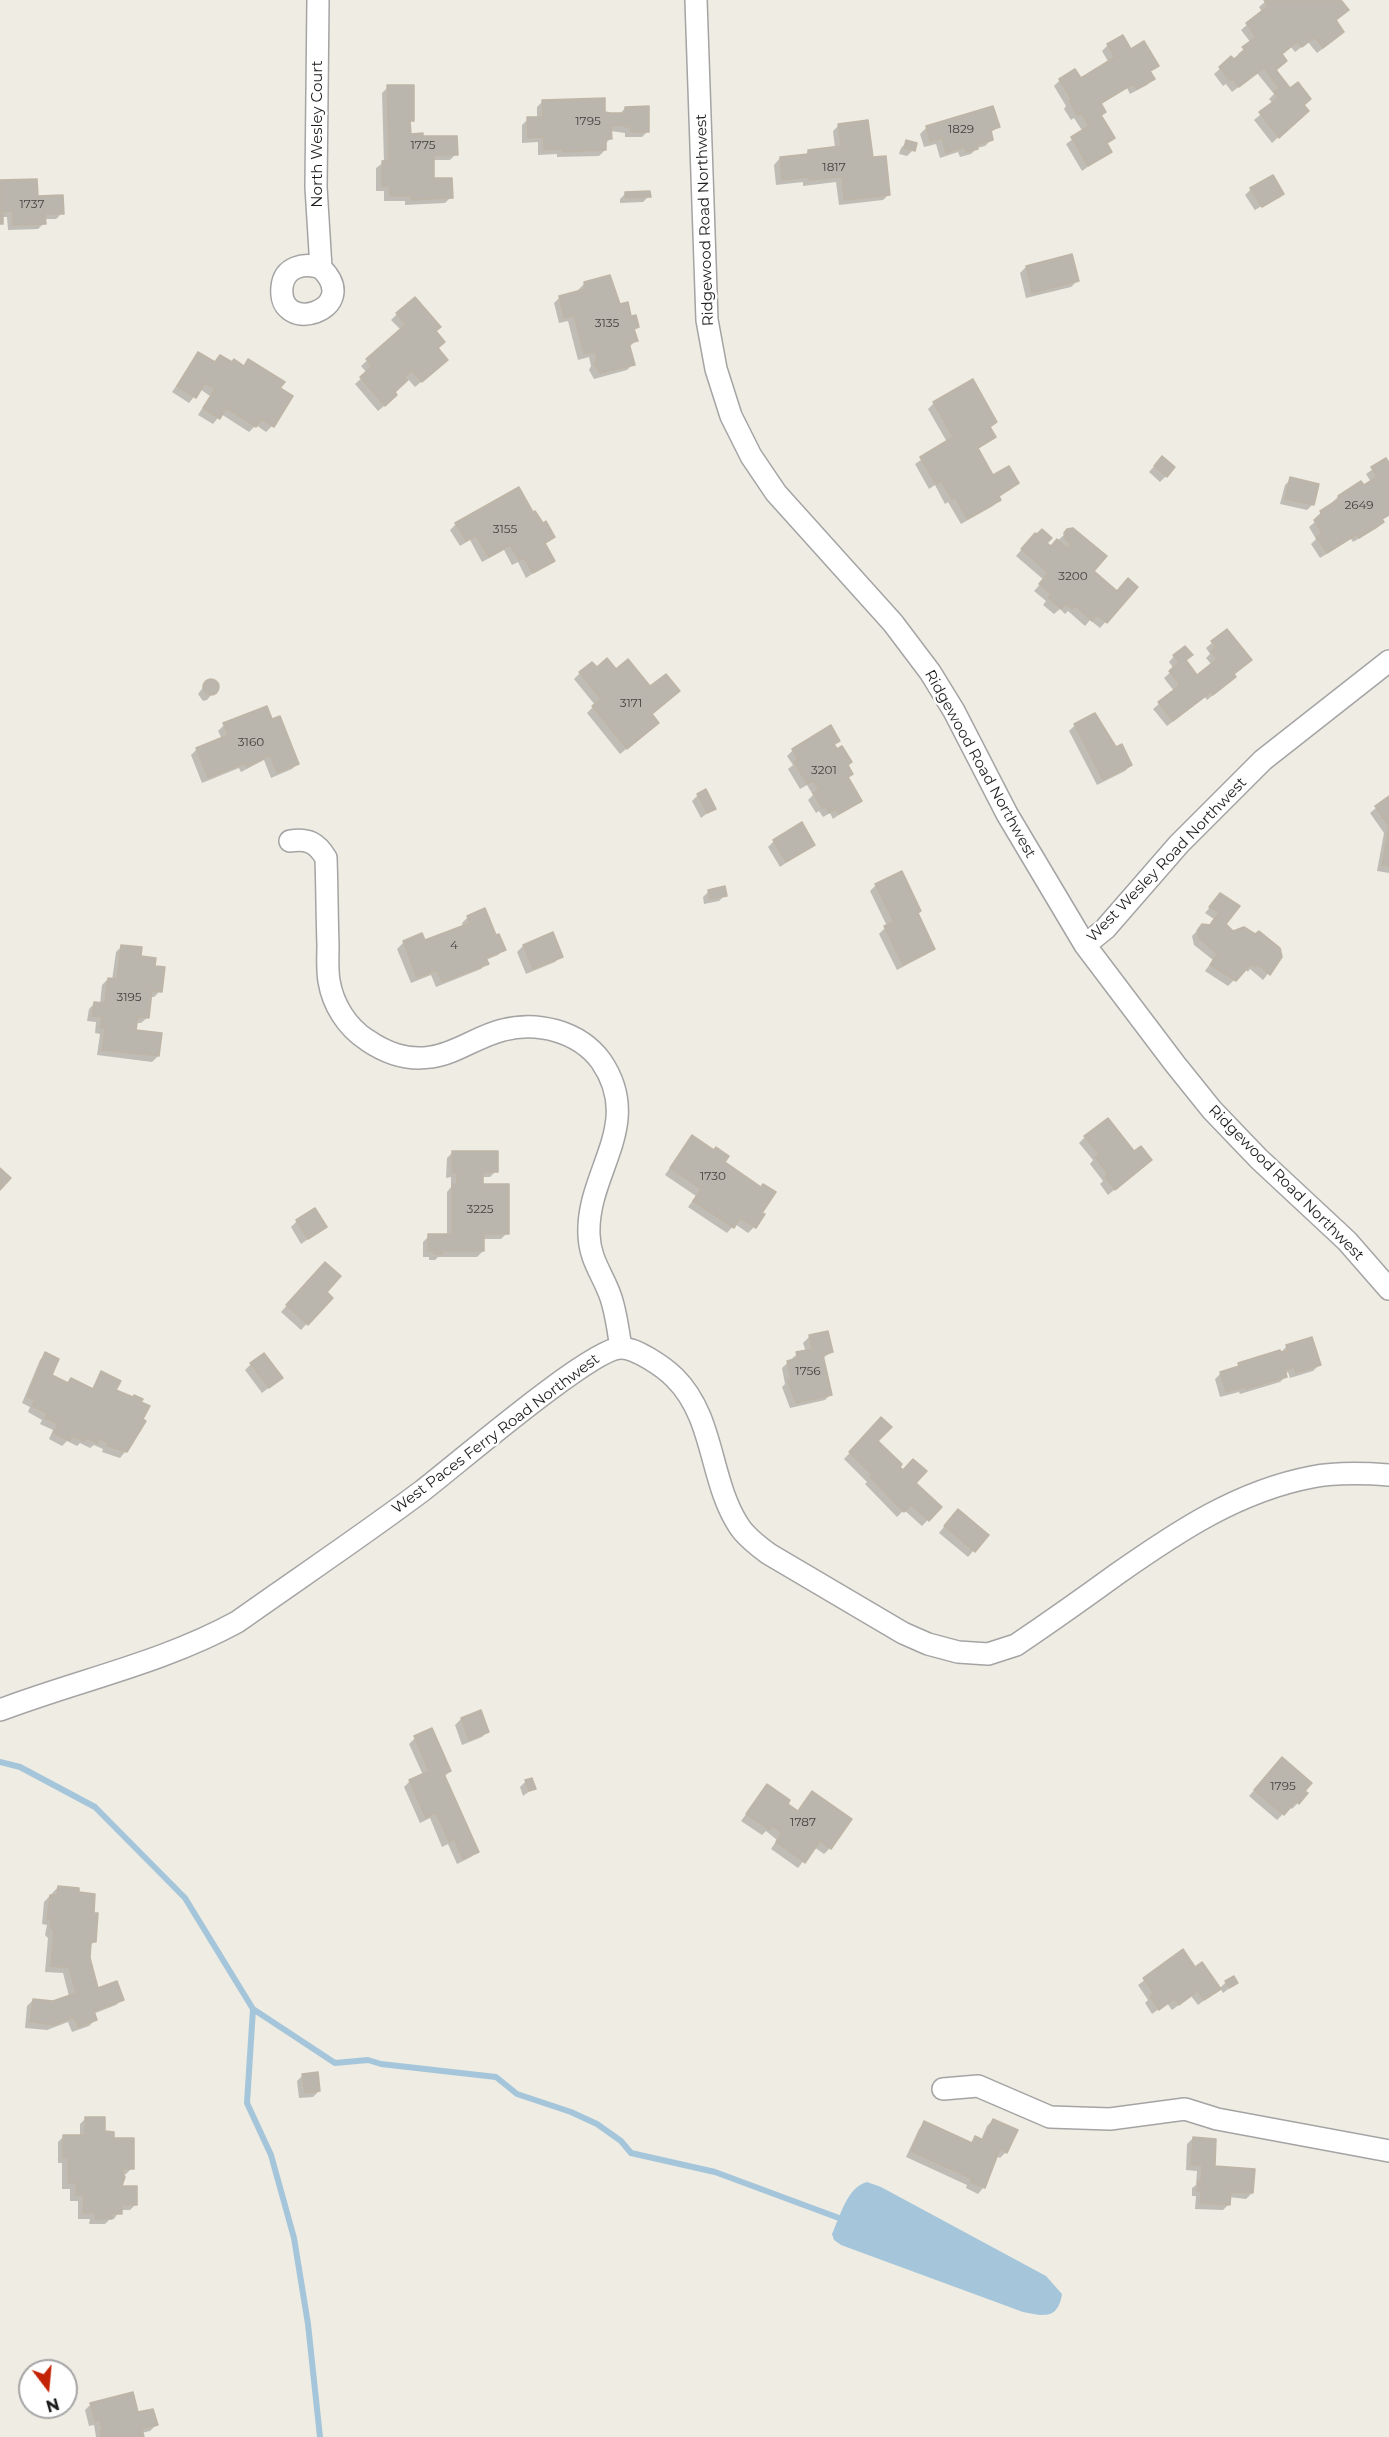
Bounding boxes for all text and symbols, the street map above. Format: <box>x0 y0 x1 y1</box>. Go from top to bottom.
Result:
street label: North Wesley Court <box>309 60 327 208</box>
street label: Ridgewood Road Northwest <box>692 113 718 327</box>
house number: 1795 <box>575 114 601 128</box>
house number: 1829 <box>948 122 974 136</box>
house number: 1775 <box>410 138 436 152</box>
house number: 1817 <box>822 160 846 174</box>
house number: 1737 <box>20 197 44 211</box>
house number: 3135 <box>595 316 619 330</box>
house number: 2649 <box>1344 498 1374 512</box>
house number: 3155 <box>493 522 517 536</box>
house number: 3200 <box>1058 569 1088 583</box>
street label: Ridgewood Road Northwest <box>921 667 1039 861</box>
house number: 3171 <box>620 696 642 710</box>
house number: 3160 <box>238 735 264 749</box>
house number: 3201 <box>811 763 837 777</box>
street label: West Wesley Road Northwest <box>1083 774 1251 946</box>
house number: 4 <box>450 938 458 952</box>
house number: 3195 <box>116 990 142 1004</box>
street label: Ridgewood Road Northwest <box>1204 1101 1368 1265</box>
house number: 1730 <box>700 1169 726 1183</box>
house number: 3225 <box>466 1202 494 1216</box>
street label: West Paces Ferry Road Northwest <box>389 1350 603 1518</box>
house number: 1756 <box>795 1364 821 1378</box>
house number: 1795 <box>1270 1779 1296 1793</box>
house number: 1787 <box>790 1815 816 1829</box>
north arrow <box>18 2359 78 2419</box>
text: N <box>44 2394 61 2416</box>

